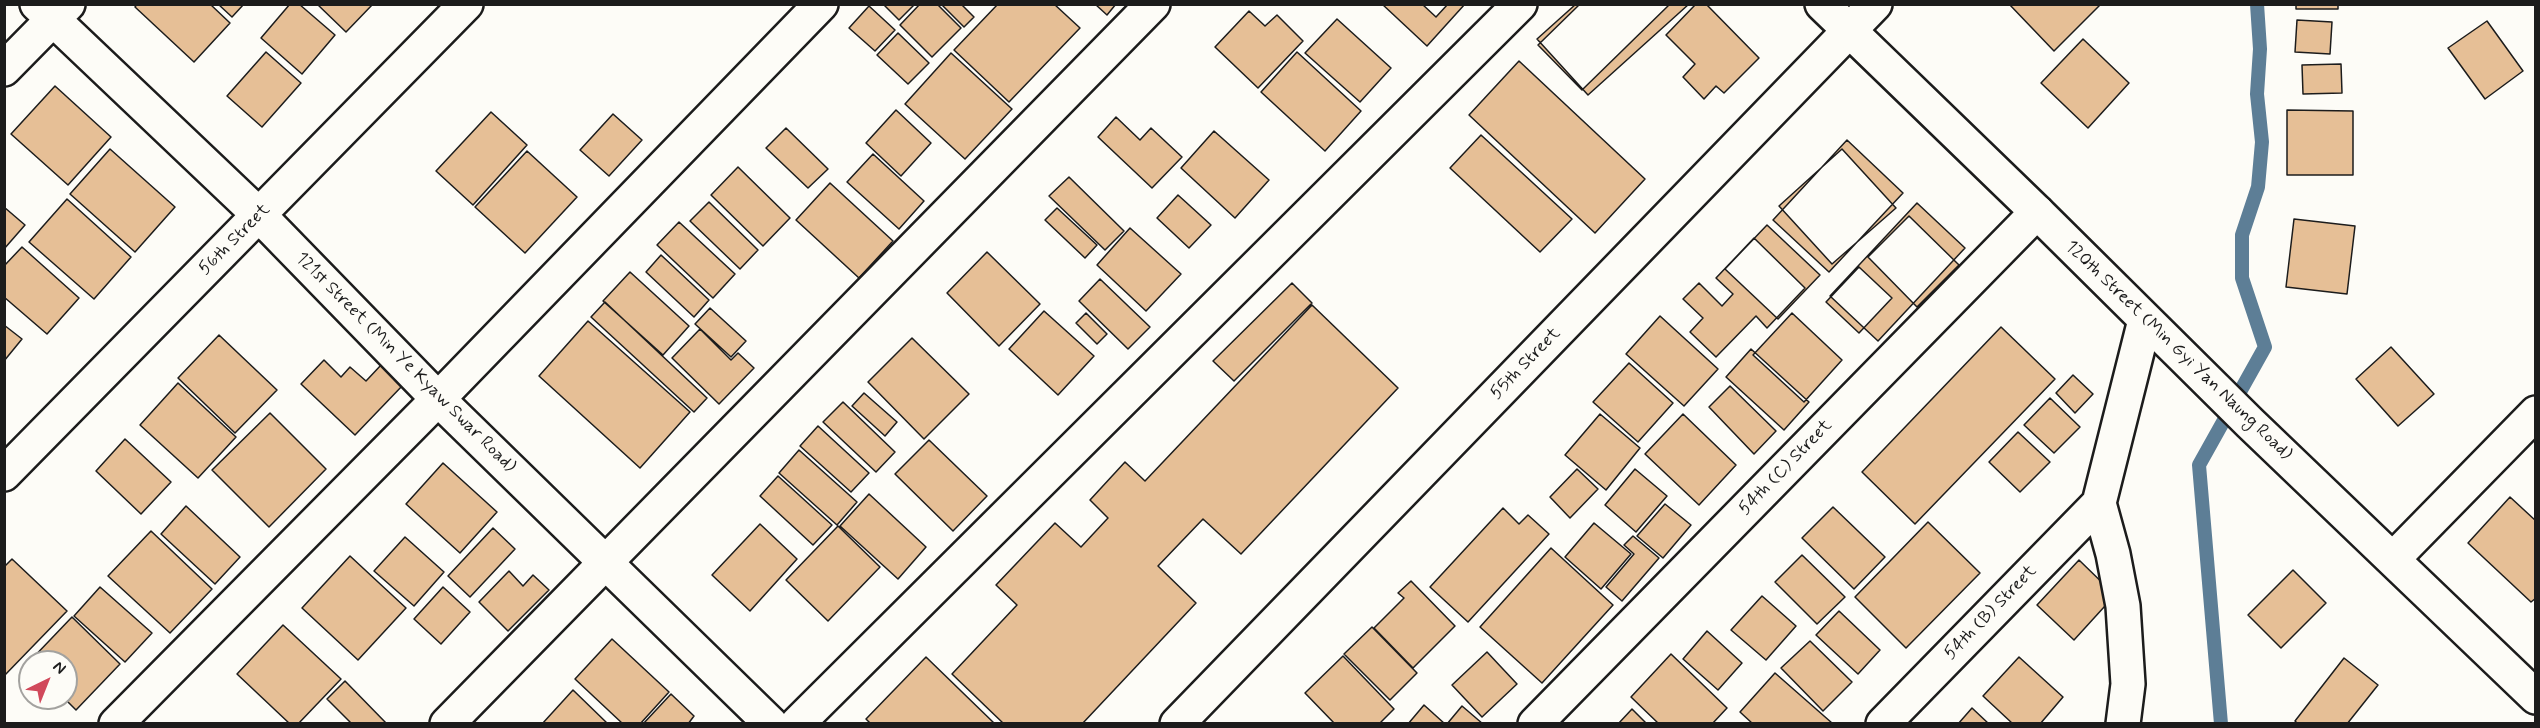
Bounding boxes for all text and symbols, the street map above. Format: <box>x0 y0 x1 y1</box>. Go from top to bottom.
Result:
street label: 56th Street <box>195 200 275 280</box>
street label: 120th Street (Min Gyi Yan Naung Road) <box>2060 237 2296 465</box>
street label: 121st Street (Min Ye Kyaw Swar Road) <box>290 248 520 478</box>
street label: 55th Street <box>1486 323 1566 405</box>
street label: 54th (C) Street <box>1735 416 1837 520</box>
street label: 54th (B) Street <box>1940 561 2042 665</box>
north arrow <box>18 650 78 710</box>
text: N <box>48 657 70 679</box>

